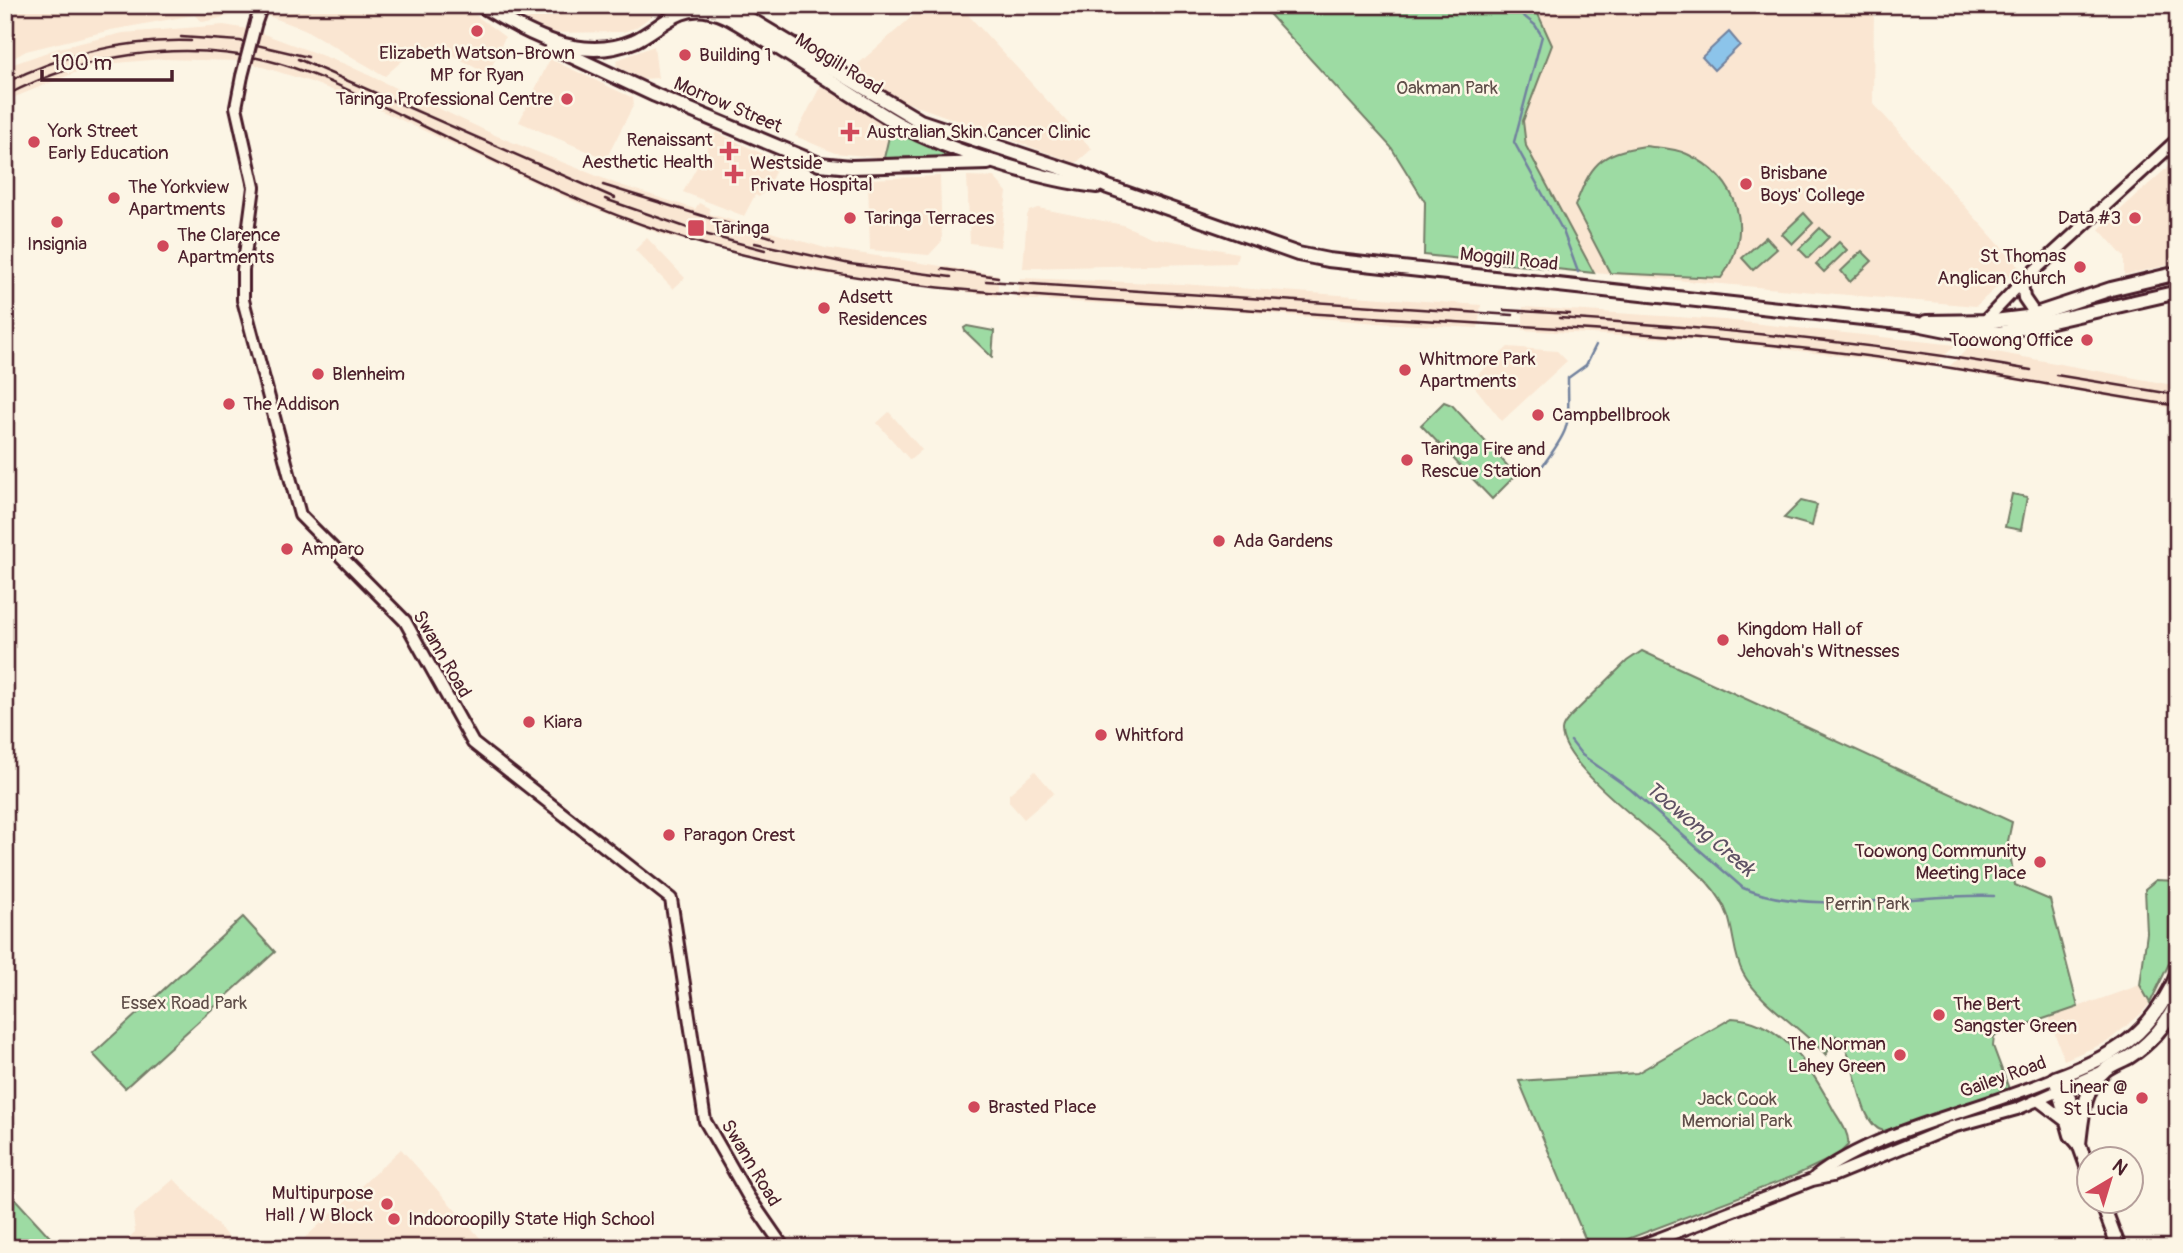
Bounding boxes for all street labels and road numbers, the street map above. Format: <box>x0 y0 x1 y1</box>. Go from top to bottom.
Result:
street label: Moggill Road <box>791 28 887 100</box>
street label: Morrow Street <box>670 71 786 139</box>
street label: Moggill Road <box>1459 242 1559 276</box>
street label: Swann Road <box>407 606 477 702</box>
street label: Gailey Road <box>1956 1050 2050 1104</box>
street label: Swann Road <box>716 1115 786 1211</box>

